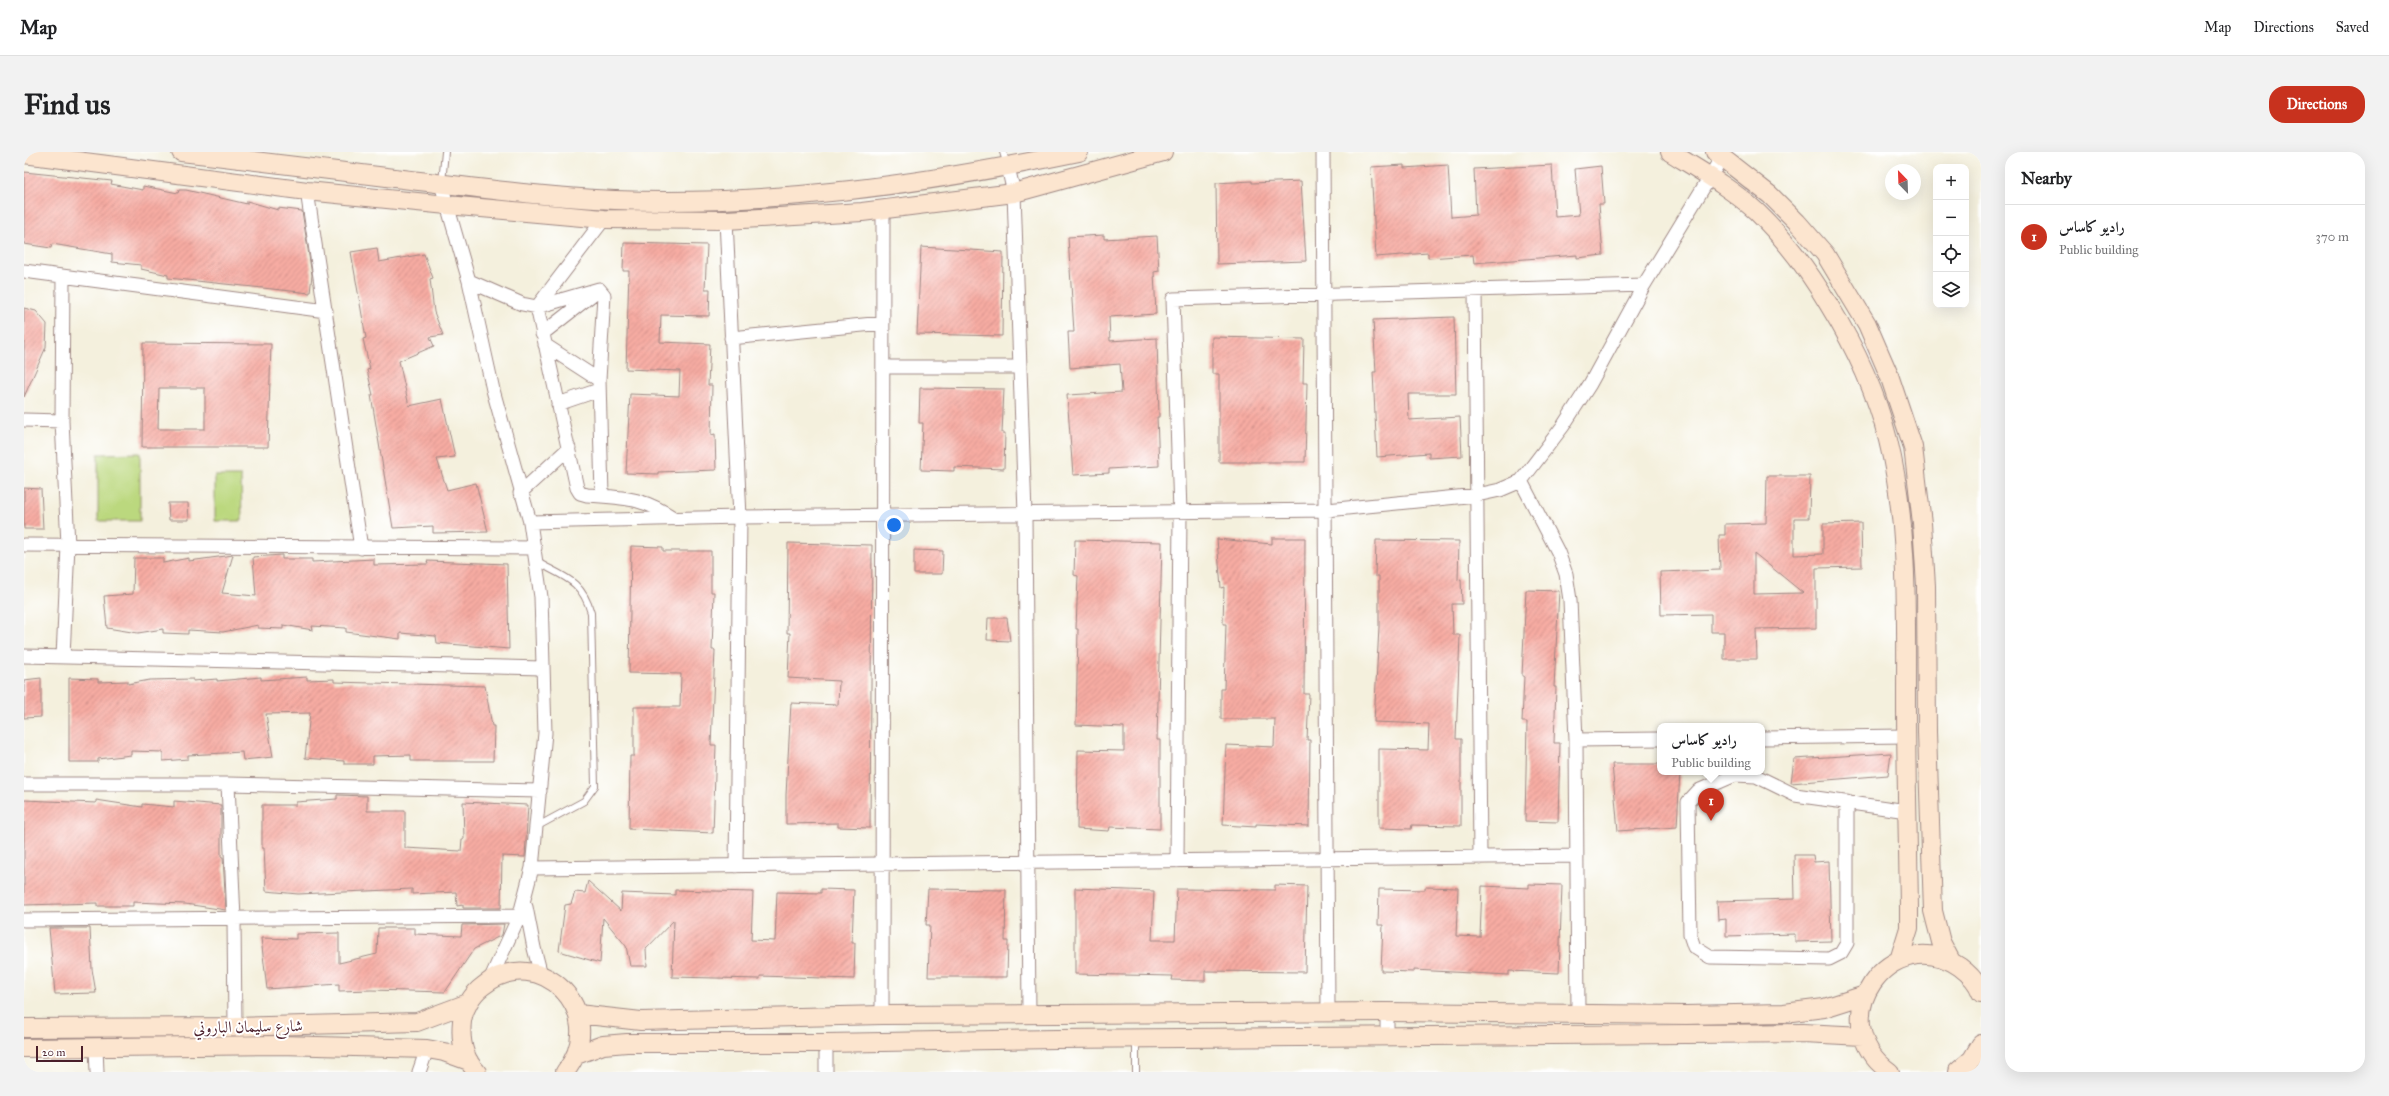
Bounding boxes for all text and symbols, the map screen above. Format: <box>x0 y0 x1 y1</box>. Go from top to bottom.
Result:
text: Map <box>20 16 57 39</box>
text: Map <box>2204 19 2231 36</box>
text: Directions <box>2253 19 2314 36</box>
text: Saved <box>2336 19 2369 36</box>
button: Directions <box>2269 86 2365 123</box>
text: Find us <box>24 87 110 122</box>
north arrow <box>1885 164 1921 200</box>
map controls <box>1933 164 1969 308</box>
button: + <box>1933 164 1969 200</box>
text: Nearby <box>2021 168 2072 189</box>
button: − <box>1933 200 1969 236</box>
text: راديو كاساس <box>2059 218 2125 236</box>
text: 1 <box>2031 229 2037 245</box>
text: 370 m <box>2316 229 2349 245</box>
button: locate <box>1933 236 1969 272</box>
text: Public building <box>2059 242 2138 258</box>
button: layers <box>1933 272 1969 308</box>
your location <box>884 515 904 535</box>
popup <box>1657 723 1765 775</box>
text: راديو كاساس <box>1671 731 1737 749</box>
text: Public building <box>1671 755 1751 771</box>
pin: 1 <box>1698 788 1724 821</box>
street label: شارع سليمان الباروني <box>193 1016 303 1041</box>
scale bar <box>36 1044 83 1063</box>
text: 20 m <box>42 1046 65 1059</box>

